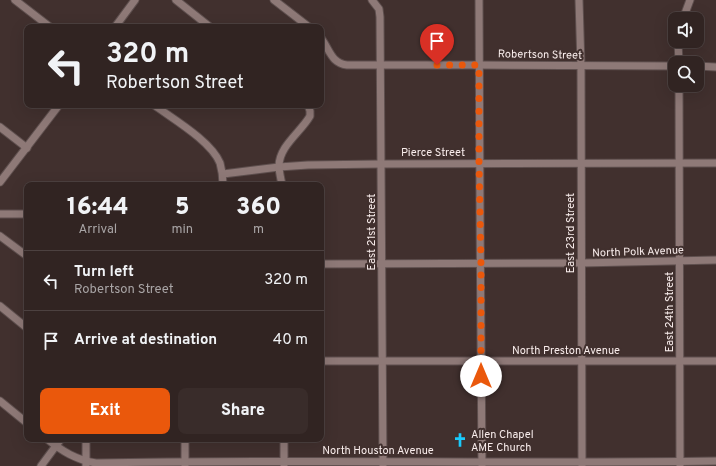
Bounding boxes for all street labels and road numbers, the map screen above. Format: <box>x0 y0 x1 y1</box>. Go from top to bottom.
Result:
street label: Robertson Street <box>498 47 582 63</box>
street label: Pierce Street <box>401 146 465 160</box>
street label: East 23rd Street <box>564 193 578 273</box>
street label: East 21st Street <box>365 194 379 270</box>
street label: North Polk Avenue <box>592 243 684 261</box>
street label: East 24th Street <box>663 272 677 352</box>
street label: North Preston Avenue <box>512 344 620 358</box>
street label: North Houston Avenue <box>322 444 434 458</box>

